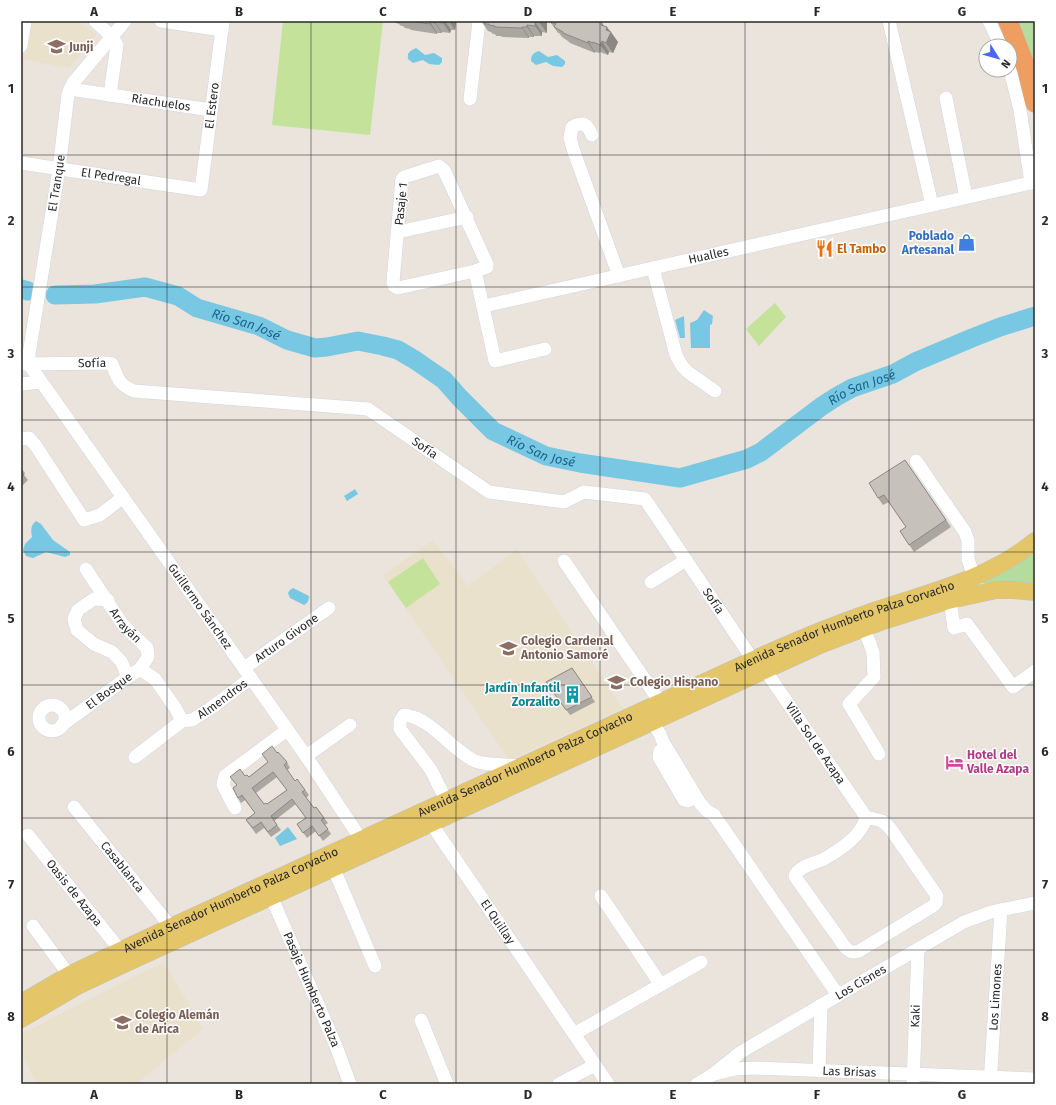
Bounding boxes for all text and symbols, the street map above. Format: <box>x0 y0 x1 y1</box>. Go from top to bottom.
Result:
text: A <box>89 4 98 19</box>
text: B <box>235 4 243 19</box>
text: C <box>379 4 387 19</box>
text: D <box>524 4 533 19</box>
text: E <box>670 4 677 19</box>
text: F <box>814 4 821 19</box>
text: G <box>958 4 966 19</box>
school or university icon: Junji <box>46 37 66 57</box>
north arrow <box>978 38 1018 78</box>
place label: Junji <box>68 40 93 54</box>
text: N <box>998 57 1013 71</box>
text: 1 <box>8 81 14 96</box>
street label: El Estero <box>202 81 222 130</box>
text: 1 <box>1042 81 1048 96</box>
street label: Riachuelos <box>130 91 192 114</box>
street label: El Tranque <box>45 154 68 213</box>
street label: El Pedregal <box>80 165 142 188</box>
street label: Pasaje 1 <box>392 182 410 226</box>
text: 2 <box>8 213 15 228</box>
text: 2 <box>1042 213 1049 228</box>
place label: Poblado Artesanal <box>901 229 954 257</box>
shop icon: Poblado Artesanal <box>957 233 977 253</box>
restaurant icon: El Tambo <box>814 239 834 259</box>
place label: El Tambo <box>837 242 886 256</box>
street label: Hualles <box>687 244 730 267</box>
water label: Río San José <box>210 306 283 344</box>
text: 3 <box>7 346 15 361</box>
text: 3 <box>1041 346 1049 361</box>
street label: Sofía <box>78 356 106 370</box>
water label: Río San José <box>825 367 898 408</box>
water label: Río San José <box>505 432 577 470</box>
street label: Sofía <box>409 434 440 462</box>
text: 4 <box>7 479 15 494</box>
text: 4 <box>1041 479 1049 494</box>
street label: Guillermo Sánchez <box>165 561 235 652</box>
street label: Avenida Senador Humberto Palza Corvacho <box>732 578 956 675</box>
street label: Sofía <box>700 585 727 617</box>
street label: Arrayán <box>107 605 144 646</box>
text: 5 <box>8 611 15 626</box>
street label: Arturo Givone <box>252 611 321 665</box>
text: 5 <box>1042 611 1049 626</box>
place label: Colegio Cardenal Antonio Samoré <box>520 634 614 662</box>
school or university icon: Colegio Cardenal Antonio Samoré <box>498 638 518 658</box>
street label: El Bosque <box>83 669 135 712</box>
school or university icon: Colegio Hispano <box>607 672 627 692</box>
place label: Colegio Hispano <box>630 675 718 689</box>
street label: Almendros <box>195 676 250 722</box>
place label: Jardín Infantil Zorzalito <box>484 681 560 709</box>
building icon: Jardín Infantil Zorzalito <box>563 685 583 705</box>
street label: Villa Sol de Azapa <box>782 700 848 787</box>
street label: Avenida Senador Humberto Palza Corvacho <box>416 709 635 820</box>
text: 6 <box>7 744 15 759</box>
text: 6 <box>1041 744 1049 759</box>
place label: Hotel del Valle Azapa <box>966 748 1029 776</box>
hotel icon: Hotel del Valle Azapa <box>944 752 964 772</box>
street label: Casablanca <box>98 839 147 895</box>
street label: Avenida Senador Humberto Palza Corvacho <box>121 844 340 955</box>
street label: Oasis de Azapa <box>43 857 105 929</box>
text: 7 <box>8 877 14 892</box>
text: 7 <box>1042 877 1048 892</box>
street label: El Quillay <box>478 897 518 947</box>
street label: Pasaje Humberto Palza <box>281 930 343 1049</box>
street label: Los Cisnes <box>833 962 889 1003</box>
street label: Los Limones <box>986 963 1005 1031</box>
street label: Kaki <box>908 1004 923 1028</box>
place label: Colegio Alemán de Arica <box>135 1008 220 1036</box>
text: 8 <box>7 1009 15 1024</box>
text: 8 <box>1041 1009 1049 1024</box>
school or university icon: Colegio Alemán de Arica <box>112 1012 132 1032</box>
street label: Las Brisas <box>822 1064 877 1080</box>
text: A <box>89 1087 98 1102</box>
text: B <box>235 1087 243 1102</box>
text: C <box>379 1087 387 1102</box>
text: D <box>524 1087 533 1102</box>
text: E <box>670 1087 677 1102</box>
text: F <box>814 1087 821 1102</box>
text: G <box>958 1087 966 1102</box>

